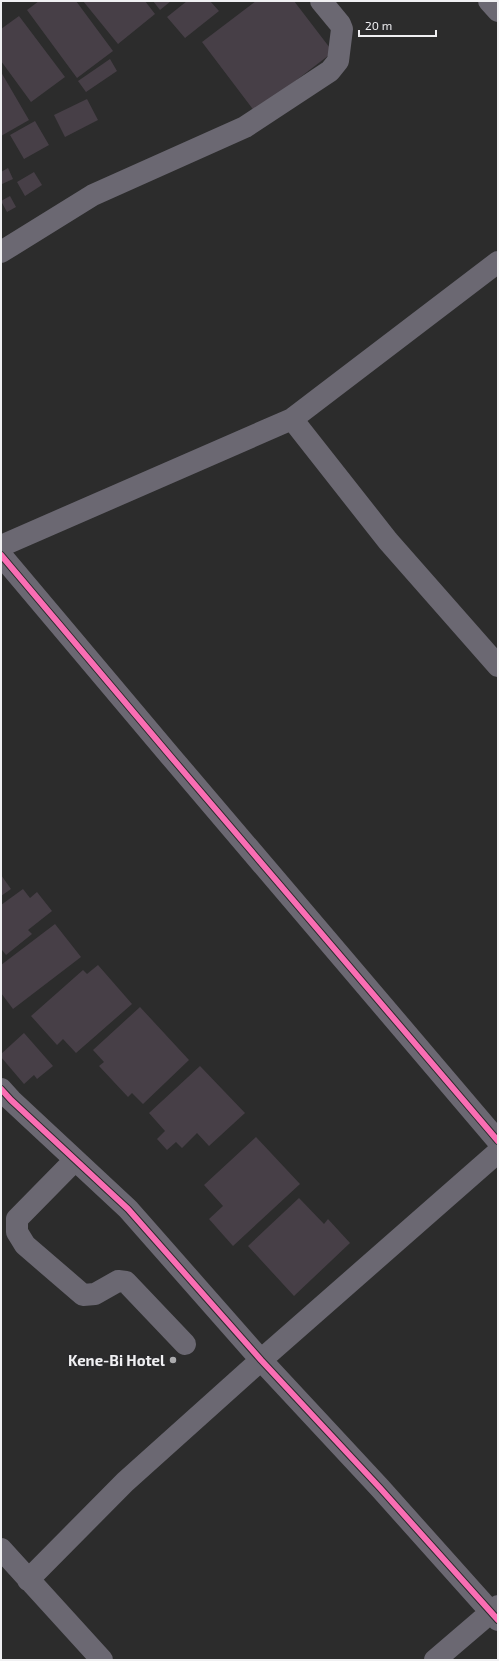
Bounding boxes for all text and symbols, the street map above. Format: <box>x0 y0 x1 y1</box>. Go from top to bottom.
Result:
scale bar <box>359 12 436 38</box>
text: 20 m <box>365 18 392 32</box>
place label: Kene-Bi Hotel <box>68 1351 165 1369</box>
marker: Kene-Bi Hotel <box>168 1355 178 1365</box>

